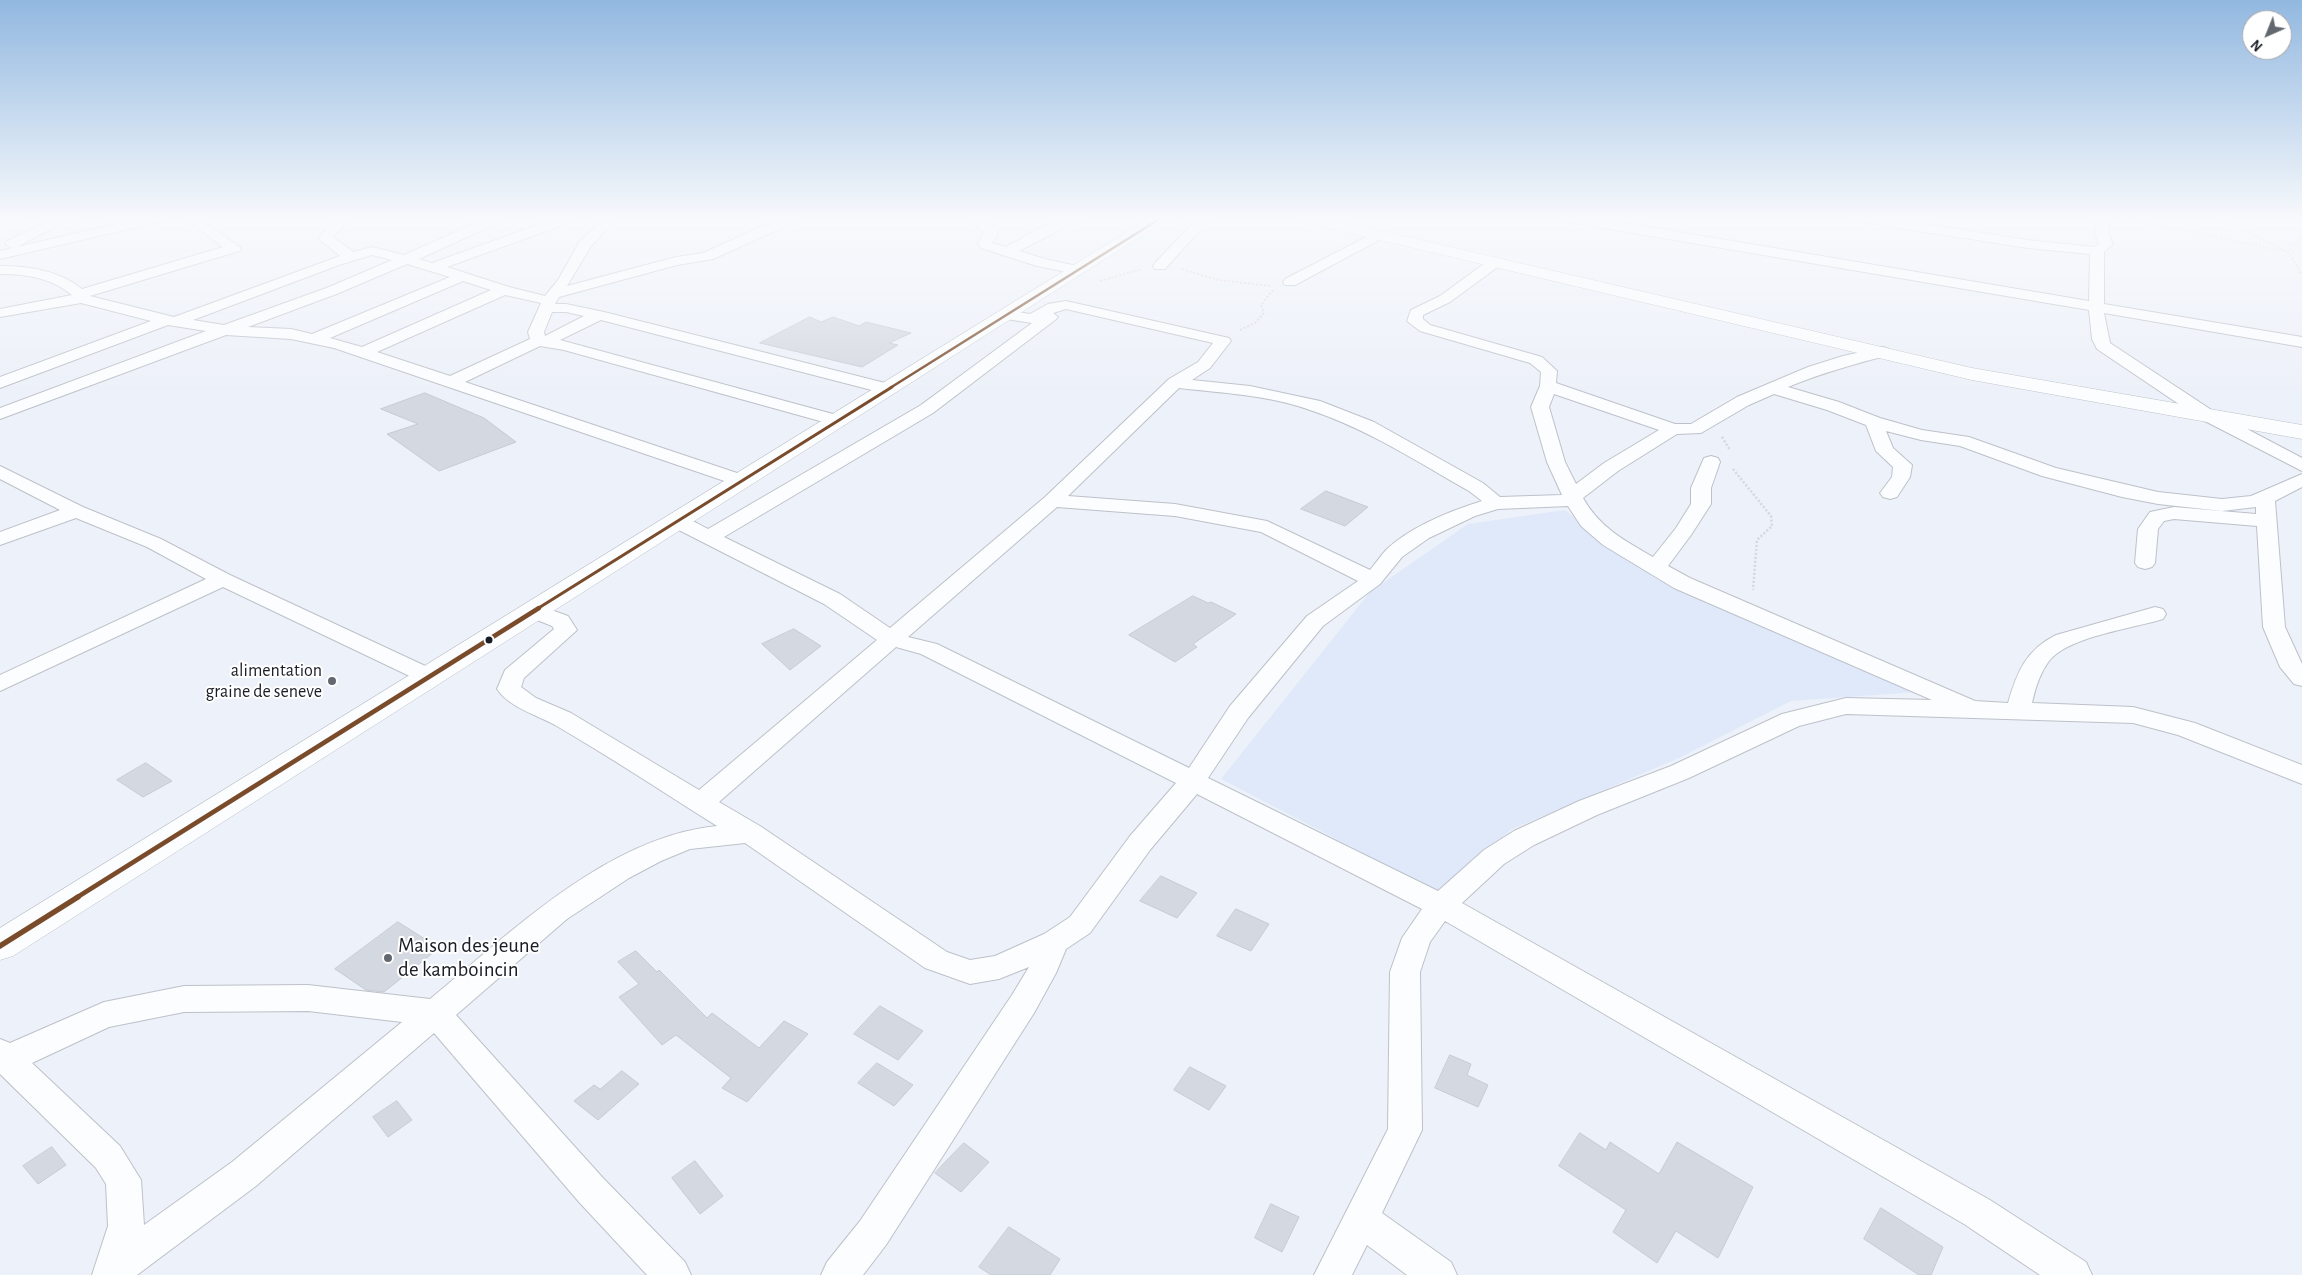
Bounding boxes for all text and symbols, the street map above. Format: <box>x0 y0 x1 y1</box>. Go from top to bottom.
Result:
north arrow <box>2242 10 2292 60</box>
text: N <box>2249 37 2266 53</box>
unlabelled marker <box>484 635 494 645</box>
place label: alimentation graine de seneve <box>206 660 322 702</box>
marker: alimentation graine de seneve <box>326 675 338 687</box>
place label: Maison des jeune de kamboincin <box>398 933 539 983</box>
marker: Maison des jeune de kamboincin <box>382 952 394 964</box>

